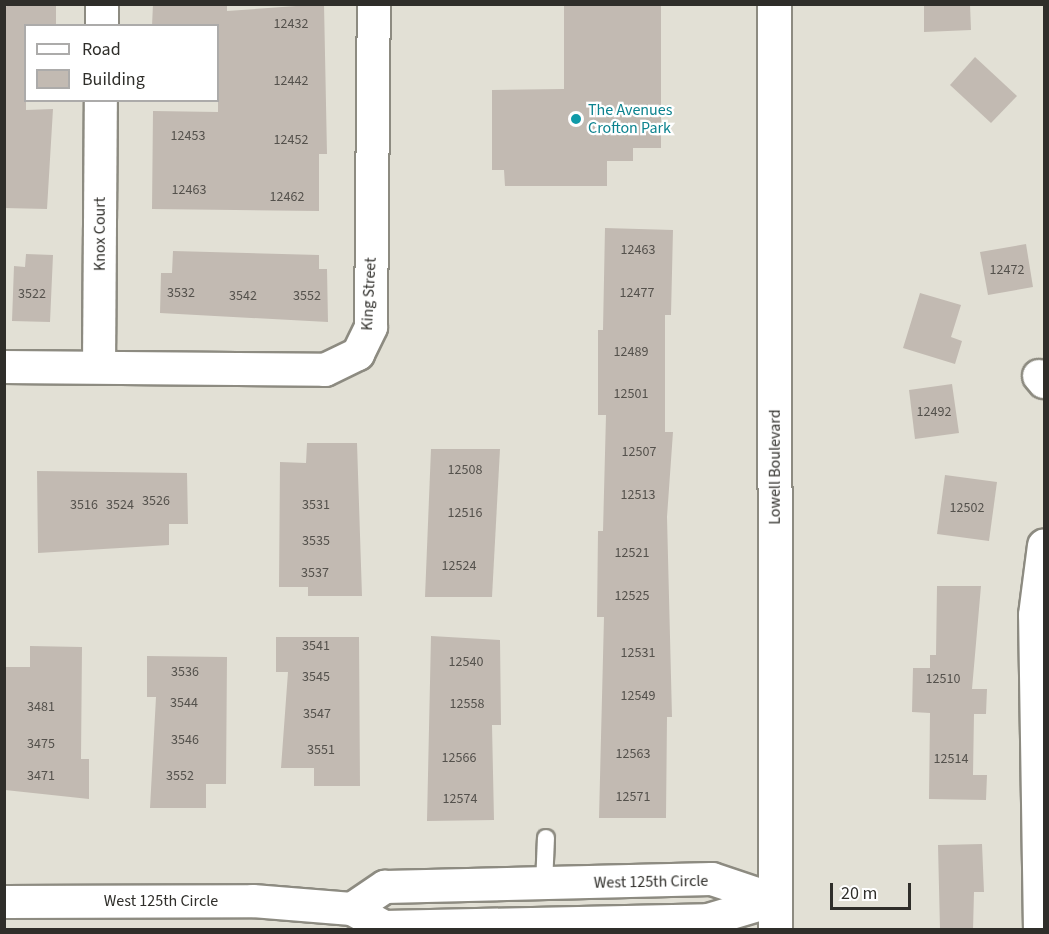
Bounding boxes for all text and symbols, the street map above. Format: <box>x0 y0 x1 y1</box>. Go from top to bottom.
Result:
house number: 12432 <box>274 16 308 32</box>
legend <box>24 24 219 102</box>
text: Road <box>82 37 121 62</box>
text: Building <box>82 67 145 92</box>
house number: 12442 <box>274 73 308 89</box>
place label: The Avenues Crofton Park <box>588 100 672 138</box>
marker: The Avenues Crofton Park <box>569 112 583 126</box>
house number: 12453 <box>171 128 205 144</box>
house number: 12452 <box>274 132 308 148</box>
house number: 12463 <box>172 182 206 198</box>
house number: 12462 <box>270 189 304 205</box>
street label: Knox Court <box>90 197 110 271</box>
house number: 12463 <box>621 242 655 258</box>
street label: King Street <box>357 257 381 331</box>
house number: 12472 <box>990 262 1024 278</box>
house number: 3532 <box>167 285 195 301</box>
house number: 12477 <box>620 285 654 301</box>
house number: 3522 <box>18 286 46 302</box>
house number: 3542 <box>229 288 257 304</box>
house number: 3552 <box>293 288 321 304</box>
house number: 12489 <box>614 344 648 360</box>
house number: 12501 <box>614 386 648 402</box>
house number: 12492 <box>917 404 951 420</box>
street label: Lowell Boulevard <box>765 409 785 525</box>
house number: 12507 <box>622 444 656 460</box>
house number: 12508 <box>448 462 482 478</box>
house number: 12513 <box>621 487 655 503</box>
house number: 3526 <box>142 493 170 509</box>
house number: 3516 <box>70 497 98 513</box>
house number: 3524 <box>106 497 134 513</box>
house number: 3531 <box>302 497 330 513</box>
house number: 12502 <box>950 500 984 516</box>
house number: 12516 <box>448 505 482 521</box>
house number: 3535 <box>302 533 330 549</box>
house number: 12521 <box>615 545 649 561</box>
house number: 12524 <box>442 558 476 574</box>
house number: 3537 <box>301 565 329 581</box>
house number: 12525 <box>615 588 649 604</box>
house number: 3541 <box>302 638 330 654</box>
house number: 12531 <box>621 645 655 661</box>
house number: 12540 <box>449 654 483 670</box>
house number: 3536 <box>171 664 199 680</box>
house number: 3545 <box>302 669 330 685</box>
house number: 12510 <box>926 671 960 687</box>
house number: 12549 <box>621 688 655 704</box>
house number: 3544 <box>170 695 198 711</box>
house number: 12558 <box>450 696 484 712</box>
house number: 3481 <box>27 699 55 715</box>
house number: 3547 <box>303 706 331 722</box>
house number: 3546 <box>171 732 199 748</box>
house number: 3475 <box>27 736 55 752</box>
house number: 3551 <box>307 742 335 758</box>
house number: 12563 <box>616 746 650 762</box>
house number: 12566 <box>442 750 476 766</box>
house number: 12514 <box>934 751 968 767</box>
house number: 3471 <box>27 768 55 784</box>
house number: 3552 <box>166 768 194 784</box>
house number: 12571 <box>616 789 650 805</box>
house number: 12574 <box>443 791 477 807</box>
street label: West 125th Circle <box>594 871 708 893</box>
scale bar <box>833 871 914 909</box>
text: 20 m <box>841 881 877 906</box>
street label: West 125th Circle <box>104 891 218 911</box>

